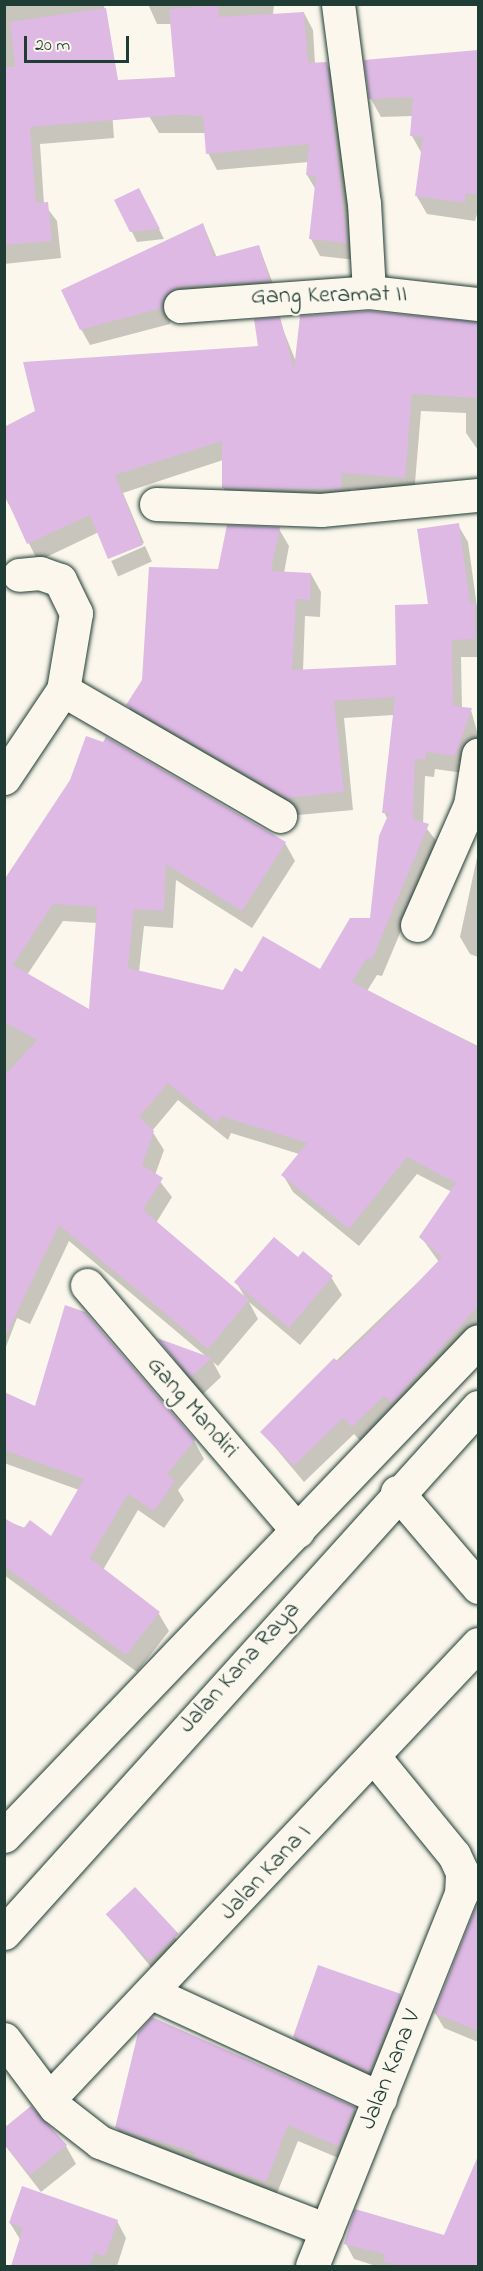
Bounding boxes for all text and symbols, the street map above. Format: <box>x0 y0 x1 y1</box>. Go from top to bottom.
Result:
scale bar <box>27 24 132 62</box>
text: 20 m <box>35 33 70 59</box>
street label: Gang Keramat II <box>251 280 407 312</box>
street label: Gang Mandiri <box>140 1351 244 1465</box>
street label: Jalan Kana Raya <box>173 1596 307 1740</box>
street label: Jalan Kana I <box>214 1819 318 1927</box>
street label: Jalan Kana V <box>354 2006 428 2134</box>

